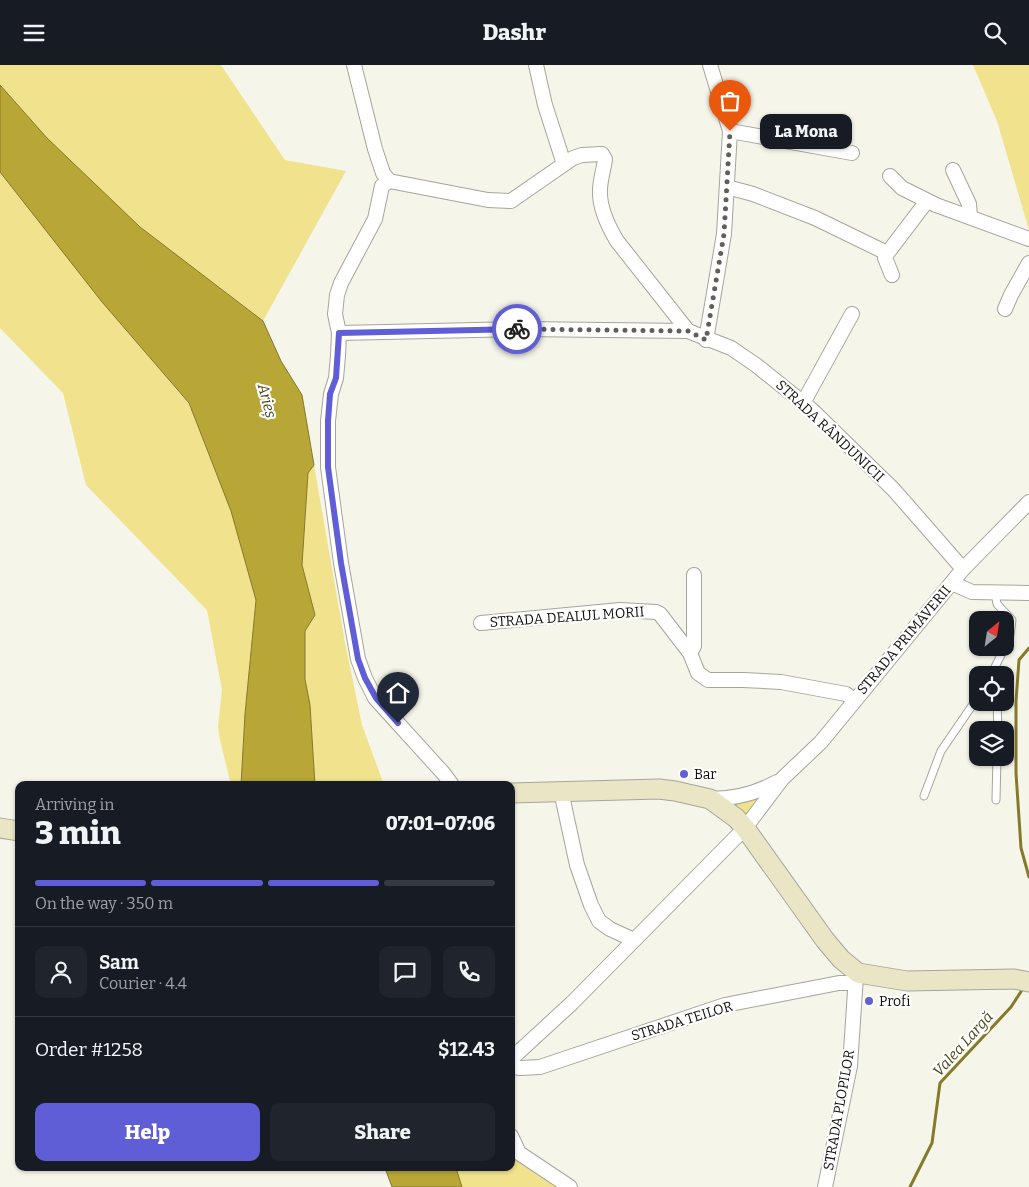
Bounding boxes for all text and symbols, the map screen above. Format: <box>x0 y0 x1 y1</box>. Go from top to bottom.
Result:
icon: menu <box>20 19 48 47</box>
text: Dashr <box>483 19 546 46</box>
icon: search <box>981 19 1009 47</box>
pin <box>709 80 751 131</box>
icon: bag <box>716 87 744 115</box>
callout: La Mona <box>760 113 852 149</box>
text: La Mona <box>774 122 838 141</box>
courier <box>492 304 542 354</box>
icon: bike <box>503 315 531 343</box>
street label: STRADA RÂNDUNICII <box>772 376 888 486</box>
water label: Arieș <box>253 381 280 421</box>
street label: STRADA PRIMĂVERII <box>853 581 955 698</box>
street label: STRADA DEALUL MORII <box>489 603 645 631</box>
north arrow <box>969 611 1014 656</box>
map controls <box>969 611 1014 766</box>
button: locate <box>969 666 1014 711</box>
pin <box>377 672 419 723</box>
icon: home <box>384 679 412 707</box>
button: layers <box>969 721 1014 766</box>
place label: Bar <box>694 766 717 783</box>
marker: Bar <box>678 768 690 780</box>
text: Arriving in <box>35 795 114 814</box>
text: 07:01–07:06 <box>386 812 495 835</box>
text: 3 min <box>35 814 121 852</box>
text: On the way · 350 m <box>35 894 173 913</box>
button: person <box>35 946 87 998</box>
button: chat <box>379 946 431 998</box>
button: phone <box>443 946 495 998</box>
text: Sam <box>99 951 139 974</box>
text: Courier · 4.4 <box>99 974 187 993</box>
place label: Profi <box>879 993 910 1010</box>
marker: Profi <box>863 995 875 1007</box>
street label: STRADA TEILOR <box>629 998 735 1044</box>
water label: Valea Largă <box>929 1008 997 1080</box>
text: Order #1258 <box>35 1038 143 1061</box>
text: $12.43 <box>438 1038 495 1061</box>
street label: STRADA PLOPILOR <box>820 1048 858 1172</box>
button: Help <box>35 1103 260 1161</box>
button: Share <box>270 1103 495 1161</box>

